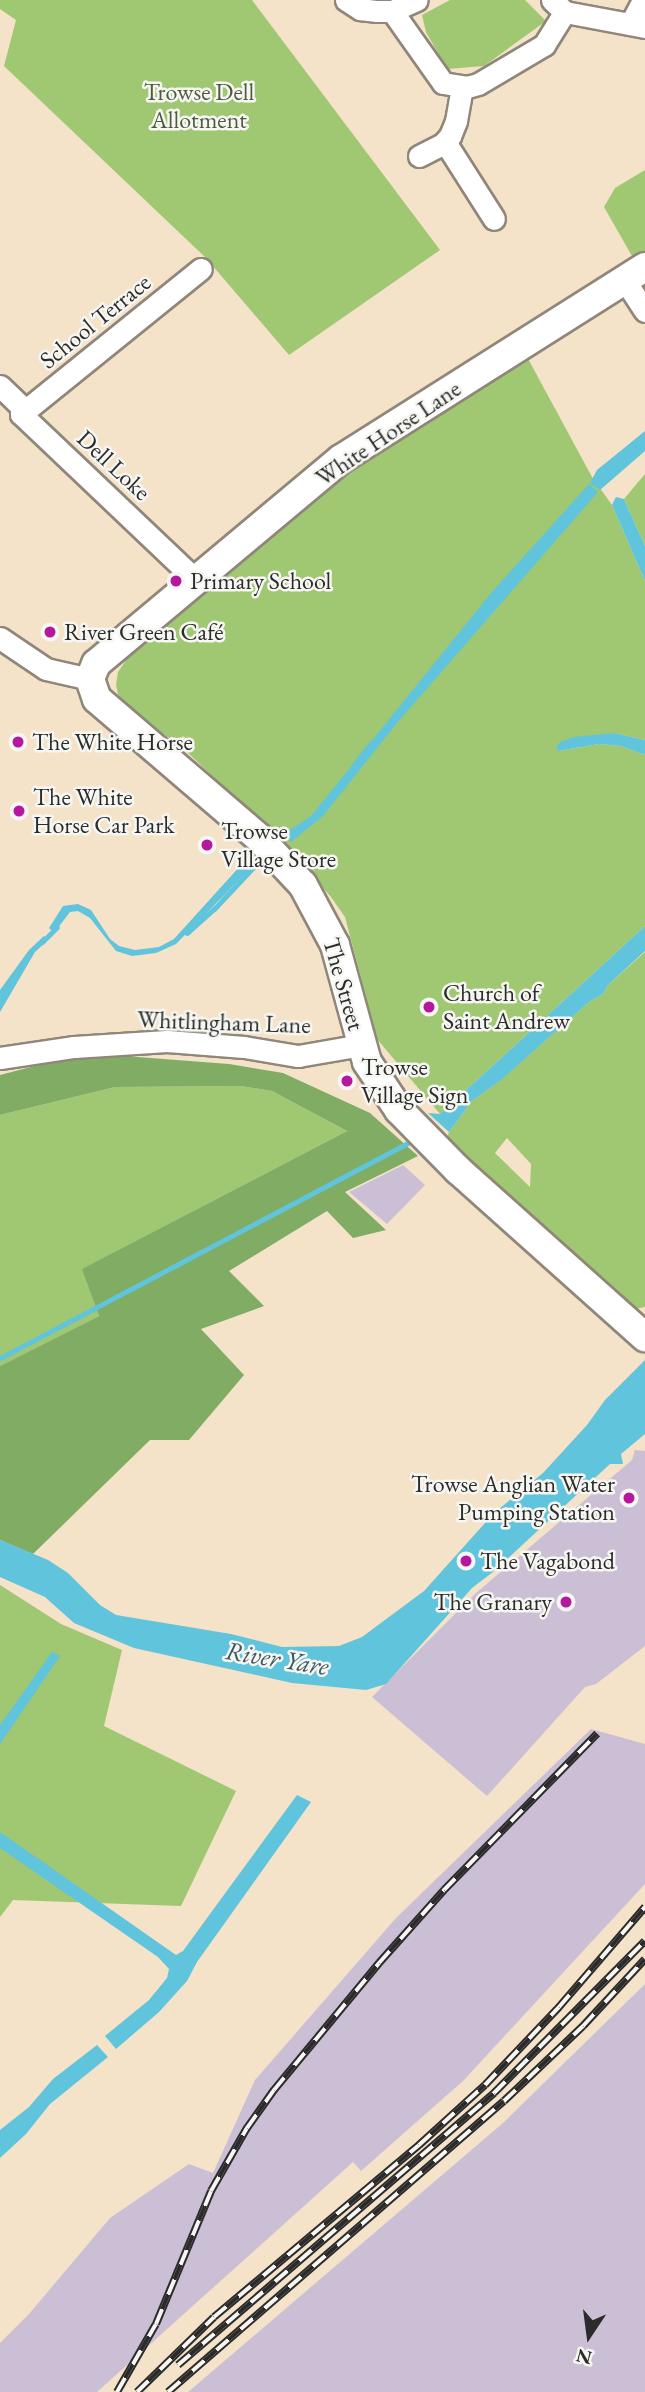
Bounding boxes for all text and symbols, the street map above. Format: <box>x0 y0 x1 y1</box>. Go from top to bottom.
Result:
park label: Trowse Dell Allotment <box>144 78 254 134</box>
street label: School Terrace <box>34 268 156 374</box>
street label: White Horse Lane <box>310 374 466 492</box>
street label: Dell Loke <box>71 424 157 506</box>
place label: Primary School <box>190 567 331 595</box>
marker: Primary School <box>168 573 184 589</box>
place label: River Green Café <box>64 618 224 646</box>
marker: River Green Café <box>42 624 58 640</box>
place label: The White Horse <box>32 728 193 756</box>
marker: The White Horse <box>10 734 26 750</box>
place label: The White Horse Car Park <box>33 783 175 839</box>
marker: The White Horse Car Park <box>11 803 27 819</box>
place label: Trowse Village Store <box>221 817 336 873</box>
marker: Trowse Village Store <box>199 837 215 853</box>
street label: The Street <box>317 934 371 1034</box>
place label: Church of Saint Andrew <box>443 979 570 1035</box>
marker: Church of Saint Andrew <box>421 999 437 1015</box>
street label: Whitlingham Lane <box>137 1005 311 1039</box>
place label: Trowse Village Sign <box>361 1053 468 1109</box>
marker: Trowse Village Sign <box>339 1073 355 1089</box>
place label: Trowse Anglian Water Pumping Station <box>411 1470 615 1526</box>
marker: Trowse Anglian Water Pumping Station <box>621 1490 637 1506</box>
place label: The Vagabond <box>480 1547 615 1575</box>
marker: The Vagabond <box>458 1553 474 1569</box>
place label: The Granary <box>434 1588 552 1616</box>
marker: The Granary <box>558 1594 574 1610</box>
water label: River Yare <box>223 1635 331 1683</box>
north arrow <box>554 2301 624 2371</box>
text: N <box>574 2343 594 2371</box>

